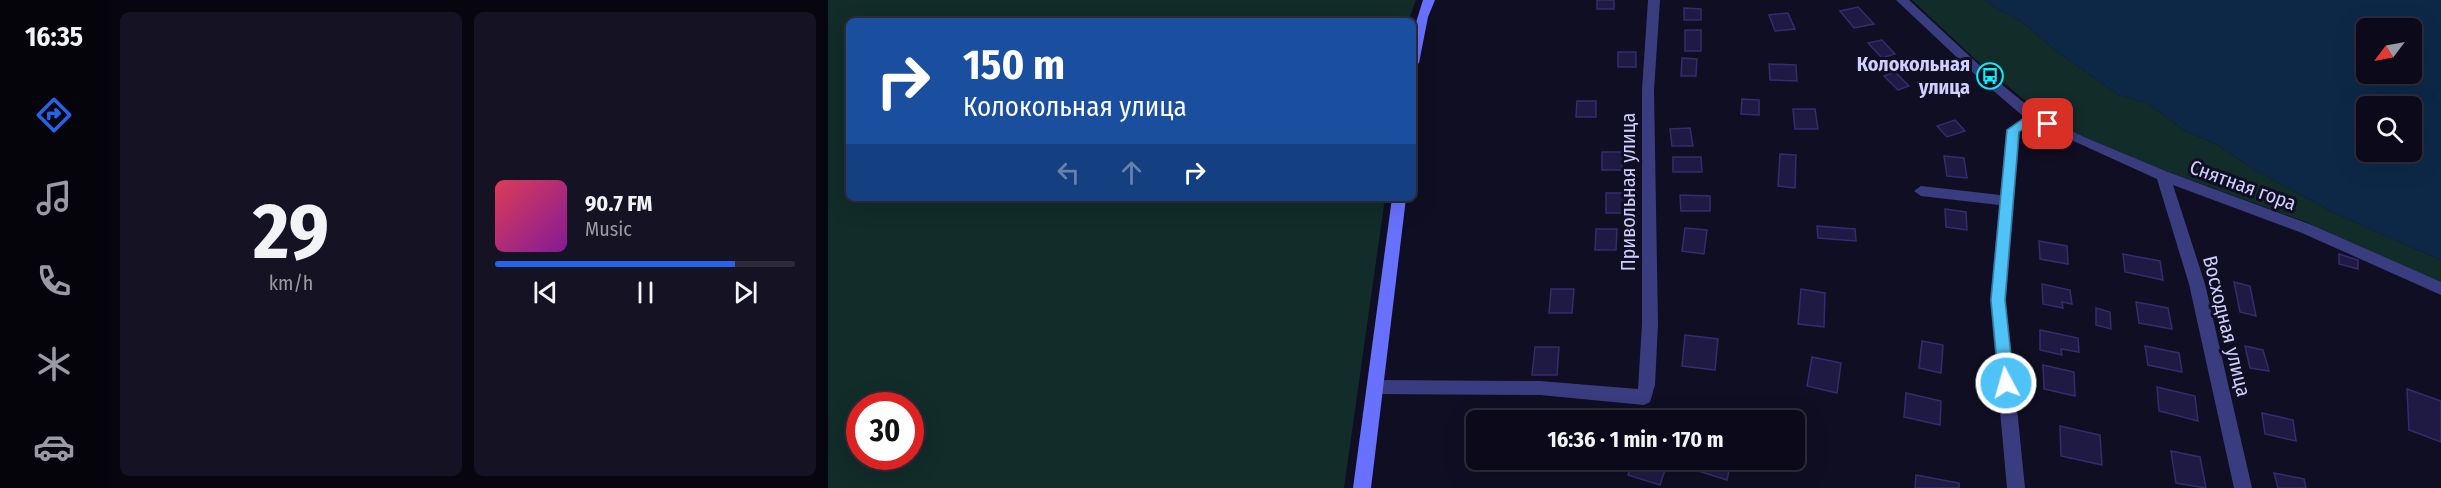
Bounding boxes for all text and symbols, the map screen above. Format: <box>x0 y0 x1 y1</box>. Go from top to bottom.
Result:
north arrow <box>2356 18 2422 84</box>
map controls <box>2356 18 2422 162</box>
text: 16:35 <box>25 21 83 53</box>
text: 150 m <box>963 40 1065 90</box>
icon: right <box>864 42 942 120</box>
place label: Колокольная улица <box>1857 52 1970 99</box>
bus stop icon: Колокольная улица <box>1975 61 2005 91</box>
text: Колокольная улица <box>963 91 1187 123</box>
icon: directions <box>33 94 75 136</box>
button: search <box>2356 96 2422 162</box>
pin <box>2022 98 2073 149</box>
icon: arrive <box>2031 107 2064 140</box>
street label: Привольная улица <box>1616 113 1640 271</box>
street label: Снятная гора <box>2186 155 2300 215</box>
icon: left <box>1052 156 1085 189</box>
icon: ahead <box>1115 156 1148 189</box>
icon: right <box>1178 156 1211 189</box>
icon: music <box>33 177 75 219</box>
text: 29 <box>253 185 329 279</box>
text: 90.7 FM <box>585 190 652 217</box>
text: Music <box>585 217 632 241</box>
street label: Восходная улица <box>2198 253 2256 399</box>
icon: phone <box>33 260 75 302</box>
text: km/h <box>269 271 313 295</box>
icon: previous <box>529 276 562 309</box>
icon: pause <box>629 276 662 309</box>
icon: next <box>729 276 762 309</box>
icon: climate <box>33 343 75 385</box>
position arrow <box>1974 351 2038 415</box>
speed limit sign: 30 <box>846 392 924 470</box>
icon: car <box>33 426 75 468</box>
text: 16:36 · 1 min · 170 m <box>1547 426 1724 453</box>

